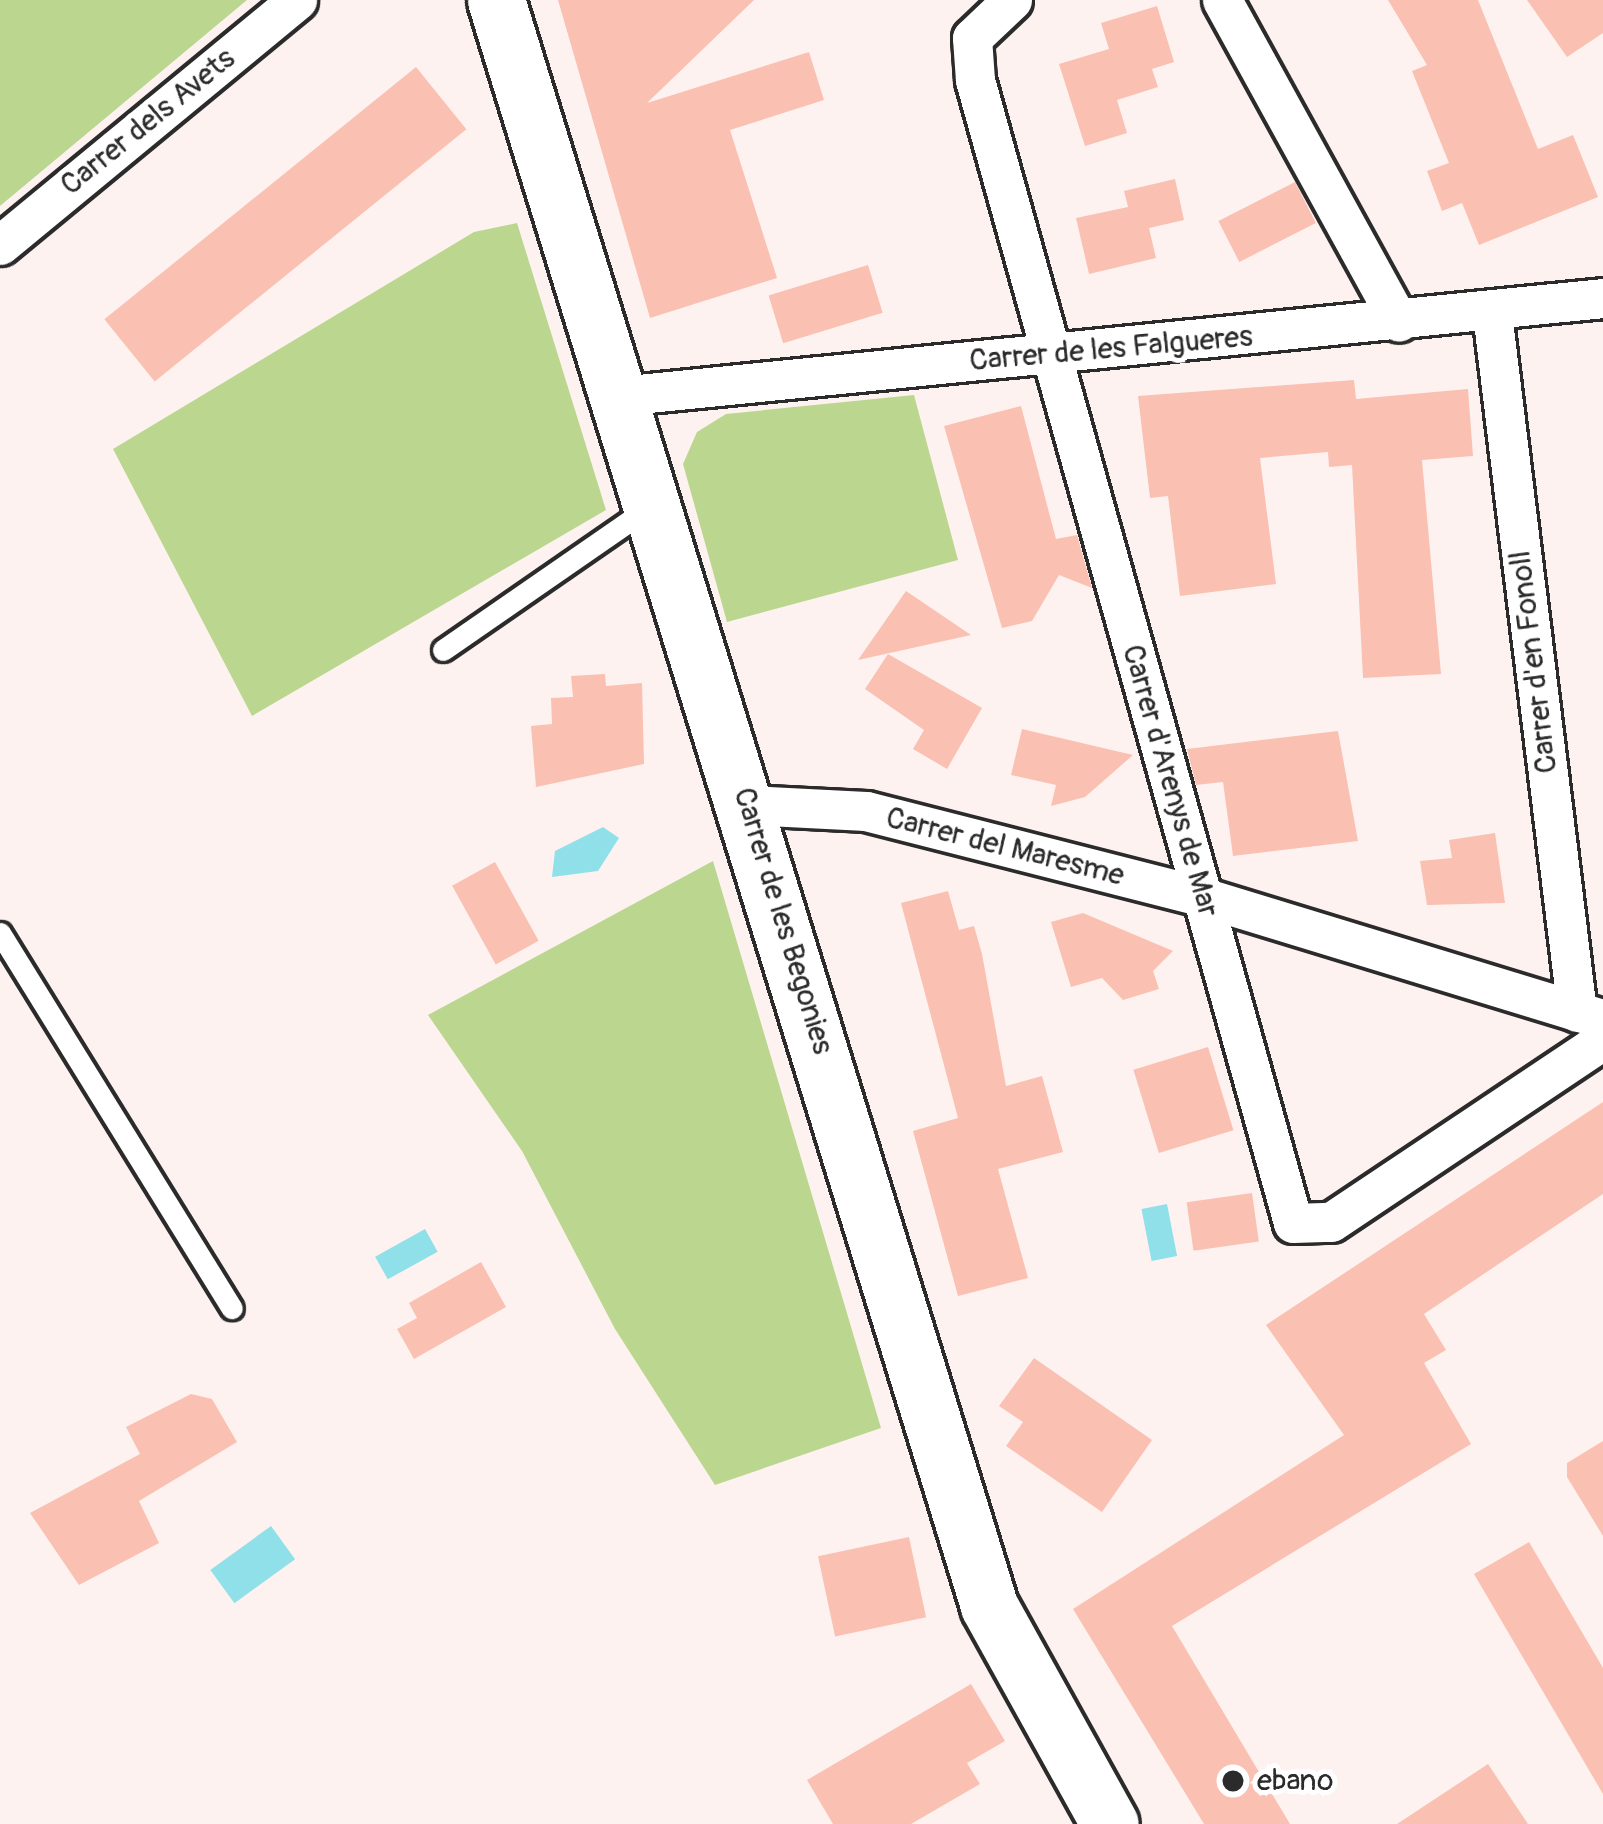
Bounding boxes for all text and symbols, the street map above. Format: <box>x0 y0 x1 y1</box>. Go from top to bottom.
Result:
street label: Carrer dels Avets <box>54 41 242 203</box>
street label: Carrer de les Falgueres <box>968 319 1254 379</box>
street label: Carrer d'en Fonoll <box>1502 549 1566 775</box>
street label: Carrer d'Arenys de Mar <box>1114 641 1226 921</box>
street label: Carrer de les Begonies <box>725 783 841 1059</box>
street label: Carrer del Maresme <box>882 800 1128 894</box>
place label: ebano <box>1257 1763 1333 1799</box>
marker: ebano <box>1220 1768 1246 1794</box>

